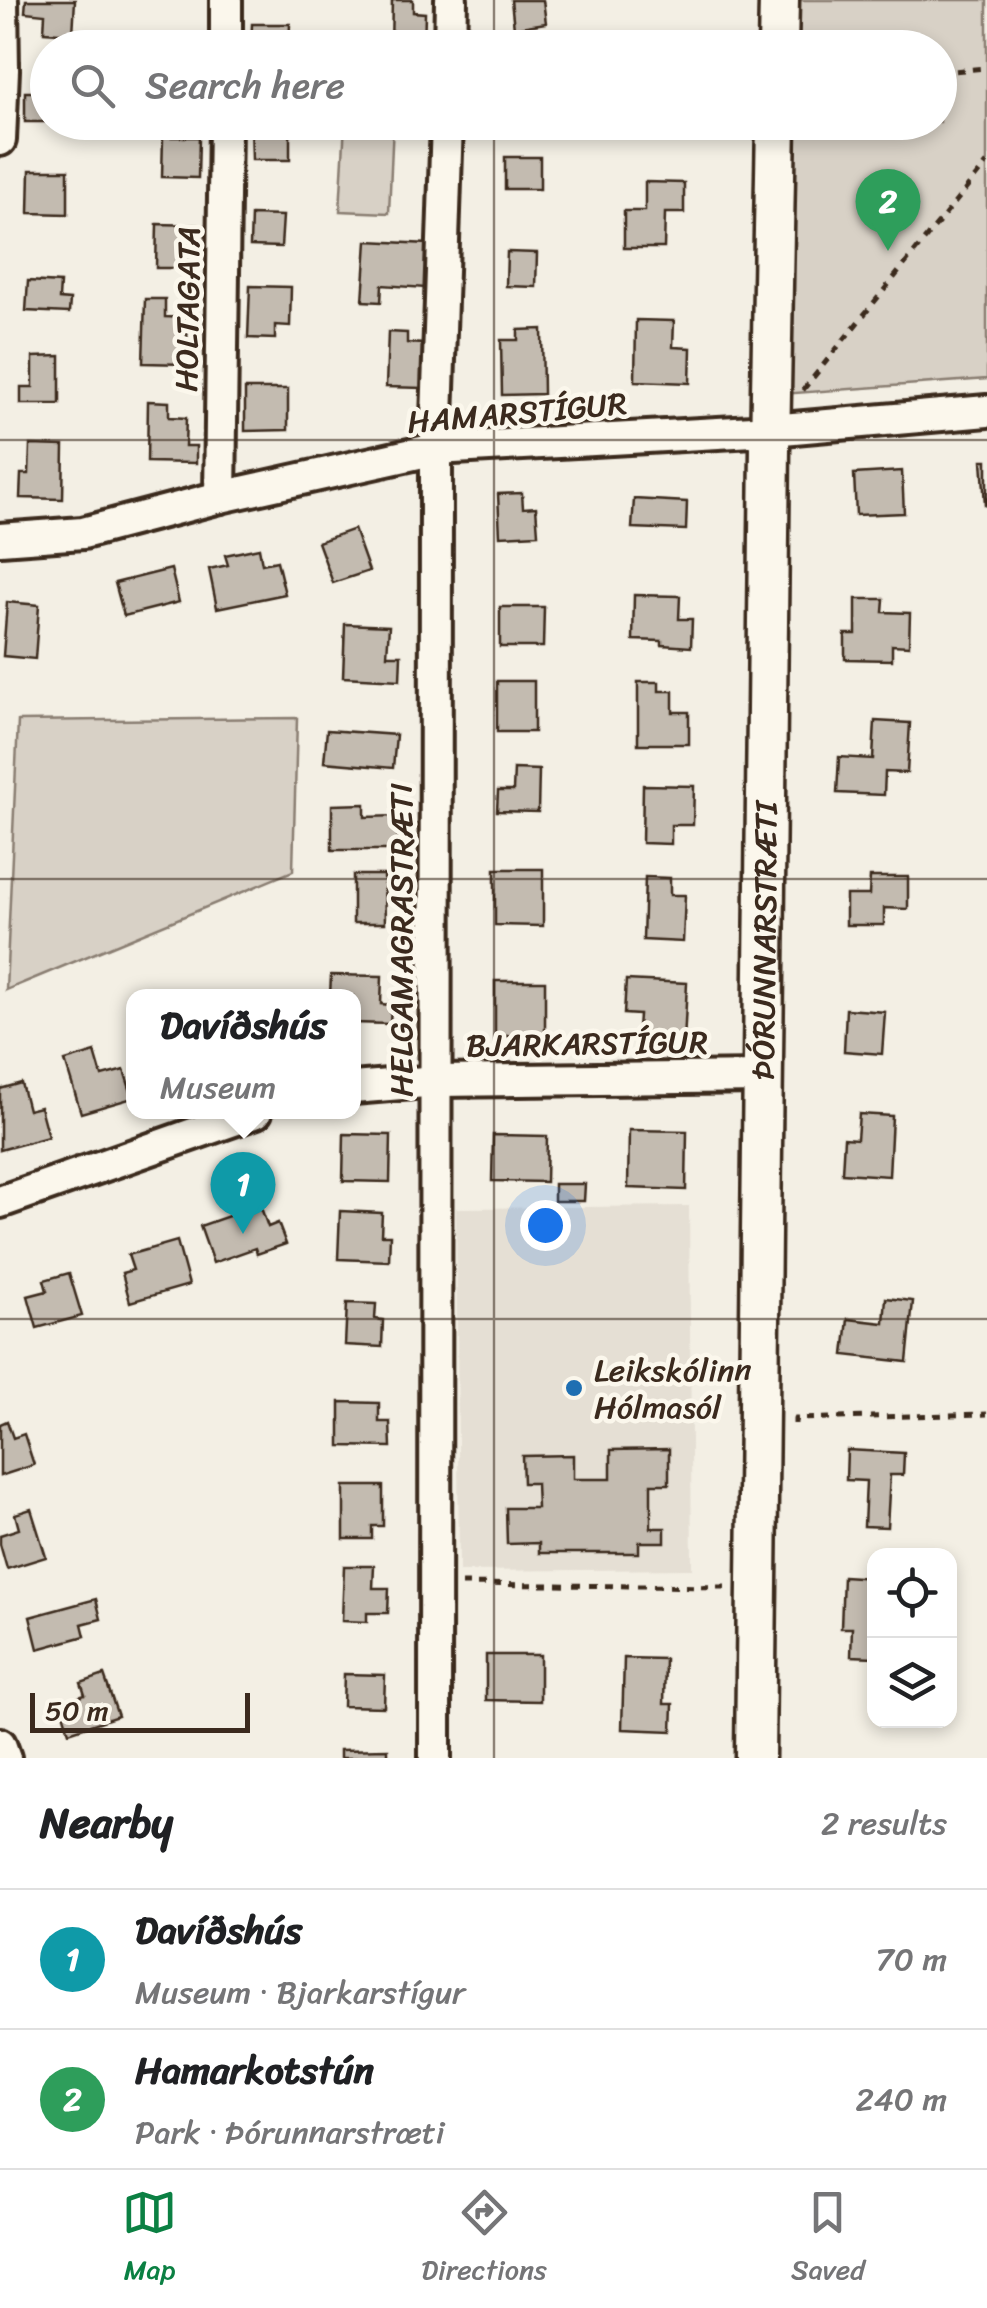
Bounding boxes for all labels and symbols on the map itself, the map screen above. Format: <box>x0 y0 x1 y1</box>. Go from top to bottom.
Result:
pin: 2 <box>856 168 920 251</box>
street label: HOLTAGATA <box>158 226 218 392</box>
street label: HAMARSTÍGUR <box>405 375 629 451</box>
street label: HELGAMAGRASTRÆTI <box>373 783 430 1097</box>
street label: ÞÓRUNNARSTRÆTI <box>734 798 794 1079</box>
street label: BJARKARSTÍGUR <box>466 1013 708 1075</box>
pin: 1 <box>210 1152 276 1234</box>
your location <box>520 1200 571 1251</box>
place label: Leikskólinn Hólmasól <box>594 1342 752 1436</box>
marker: Leikskólinn Hólmasól <box>563 1377 585 1399</box>
scale bar <box>30 1688 250 1732</box>

